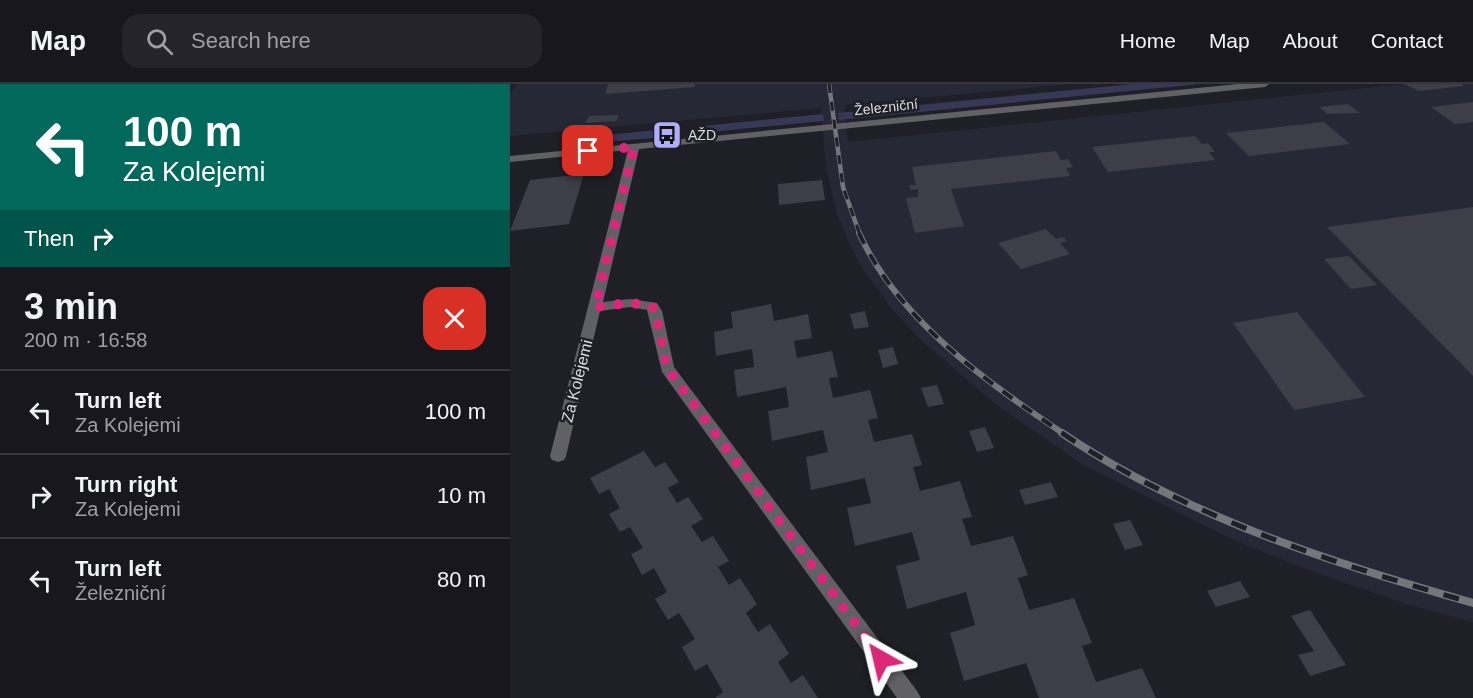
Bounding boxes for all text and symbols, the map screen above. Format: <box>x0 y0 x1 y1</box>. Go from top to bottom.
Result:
search box <box>122 14 542 68</box>
text: Map <box>30 25 86 56</box>
icon: search <box>143 25 176 58</box>
text: Search here <box>191 28 311 53</box>
text: Home <box>1120 29 1176 52</box>
text: Map <box>1209 29 1250 52</box>
text: About <box>1283 29 1338 52</box>
text: Contact <box>1371 29 1443 52</box>
street label: Železniční <box>853 96 919 118</box>
icon: left <box>24 108 102 186</box>
text: 100 m <box>123 108 242 155</box>
bus stop icon: AŽD <box>651 119 683 151</box>
pin <box>562 125 613 176</box>
place label: AŽD <box>688 127 716 143</box>
icon: arrive <box>571 134 604 167</box>
text: Za Kolejemi <box>123 157 266 187</box>
icon: right <box>86 222 119 255</box>
text: Then <box>24 226 74 251</box>
text: 3 min <box>24 286 118 327</box>
button: close <box>423 287 486 350</box>
text: 200 m · 16:58 <box>24 329 147 351</box>
street label: Za Kolejemi <box>559 338 595 424</box>
text: Turn left <box>75 388 161 413</box>
icon: left <box>24 396 57 429</box>
text: 100 m <box>425 399 486 424</box>
text: Za Kolejemi <box>75 414 181 436</box>
text: Turn right <box>75 472 177 497</box>
icon: right <box>24 480 57 513</box>
text: 10 m <box>437 483 486 508</box>
text: Za Kolejemi <box>75 498 181 520</box>
text: Turn left <box>75 556 161 581</box>
icon: left <box>24 564 57 597</box>
text: 80 m <box>437 567 486 592</box>
text: Železniční <box>75 582 166 604</box>
position arrow <box>849 627 913 691</box>

